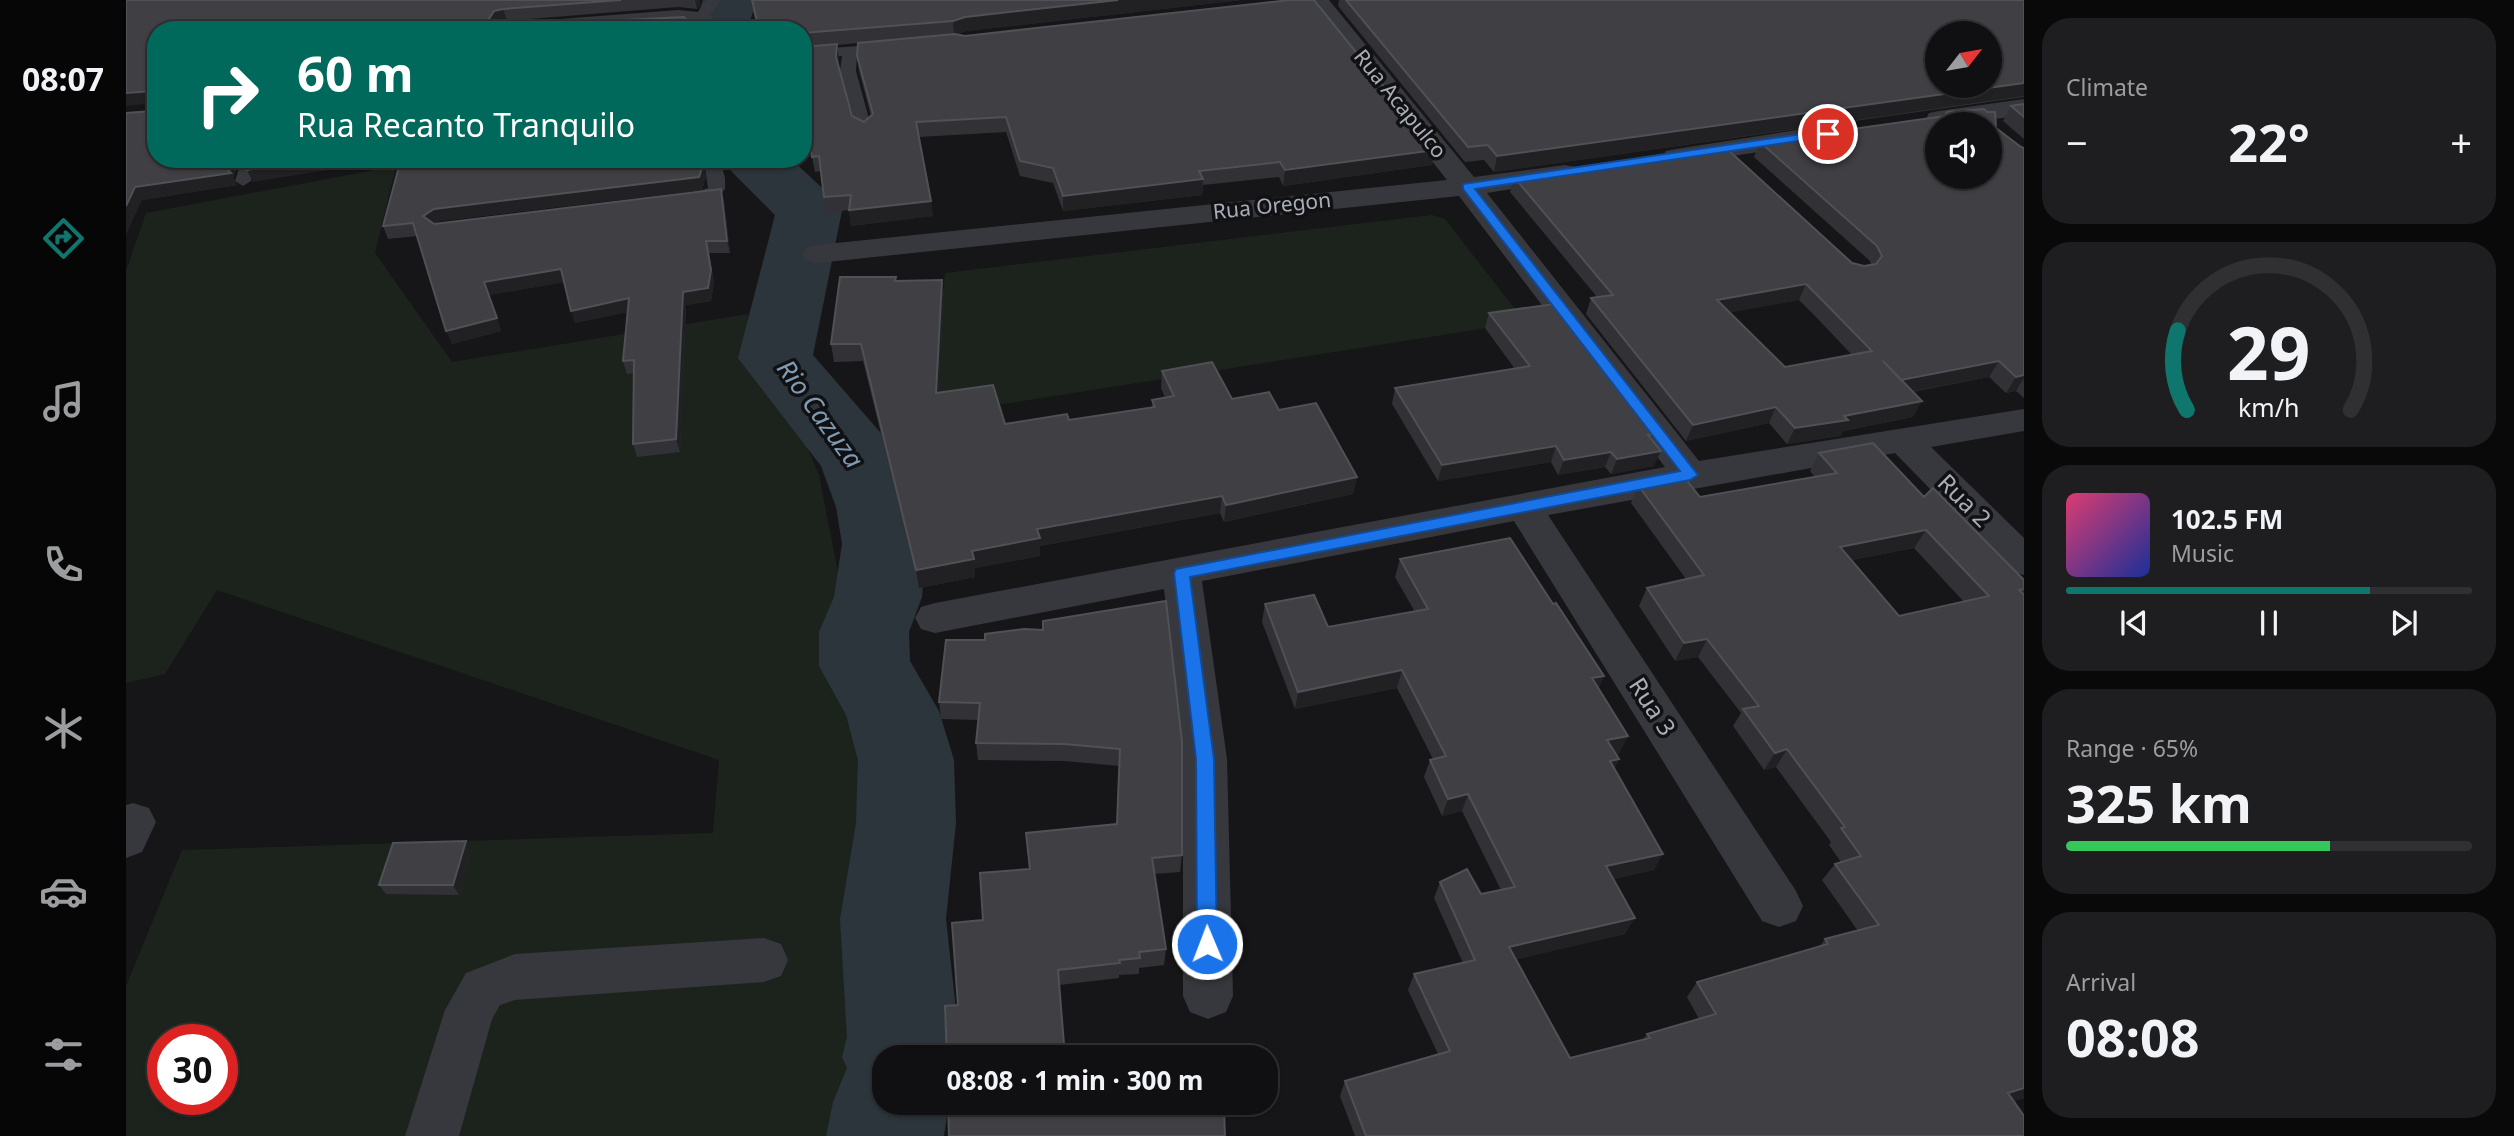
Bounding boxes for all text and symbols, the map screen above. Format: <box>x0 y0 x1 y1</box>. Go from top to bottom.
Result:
north arrow <box>1925 21 2002 98</box>
map controls <box>1925 21 2002 189</box>
text: 60 m <box>297 40 414 106</box>
street label: Rua Acapulco <box>1348 43 1453 164</box>
icon: right <box>182 49 273 140</box>
text: 08:07 <box>22 57 104 100</box>
text: Climate <box>2066 71 2148 103</box>
text: Rua Recanto Tranquilo <box>297 103 635 146</box>
pin <box>1798 104 1858 164</box>
text: 22° <box>2228 106 2310 177</box>
button: sound <box>1925 112 2002 189</box>
icon: arrive <box>1809 115 1847 153</box>
text: − <box>2066 116 2088 168</box>
text: + <box>2450 116 2472 168</box>
street label: Rua Oregon <box>1212 185 1332 225</box>
icon: directions <box>39 214 88 263</box>
text: 29 <box>2227 303 2311 402</box>
water label: Rio Cazuza <box>769 352 873 475</box>
icon: music <box>39 377 88 426</box>
text: km/h <box>2238 390 2300 424</box>
street label: Rua 2 <box>1931 466 1999 534</box>
text: 102.5 FM <box>2171 501 2283 537</box>
text: Music <box>2171 537 2234 569</box>
icon: phone <box>39 540 88 589</box>
icon: previous <box>2115 604 2153 642</box>
icon: pause <box>2250 604 2288 642</box>
icon: next <box>2385 604 2423 642</box>
street label: Rua 3 <box>1622 671 1684 742</box>
icon: climate <box>39 704 88 753</box>
text: Range · 65% <box>2066 732 2198 764</box>
text: 325 km <box>2066 767 2252 838</box>
icon: car <box>39 867 88 916</box>
position arrow <box>1170 907 1244 981</box>
text: Arrival <box>2066 966 2136 998</box>
text: 08:08 <box>2066 1001 2200 1072</box>
speed limit sign: 30 <box>147 1024 238 1115</box>
icon: filters <box>39 1030 88 1079</box>
text: 08:08 · 1 min · 300 m <box>947 1062 1203 1098</box>

